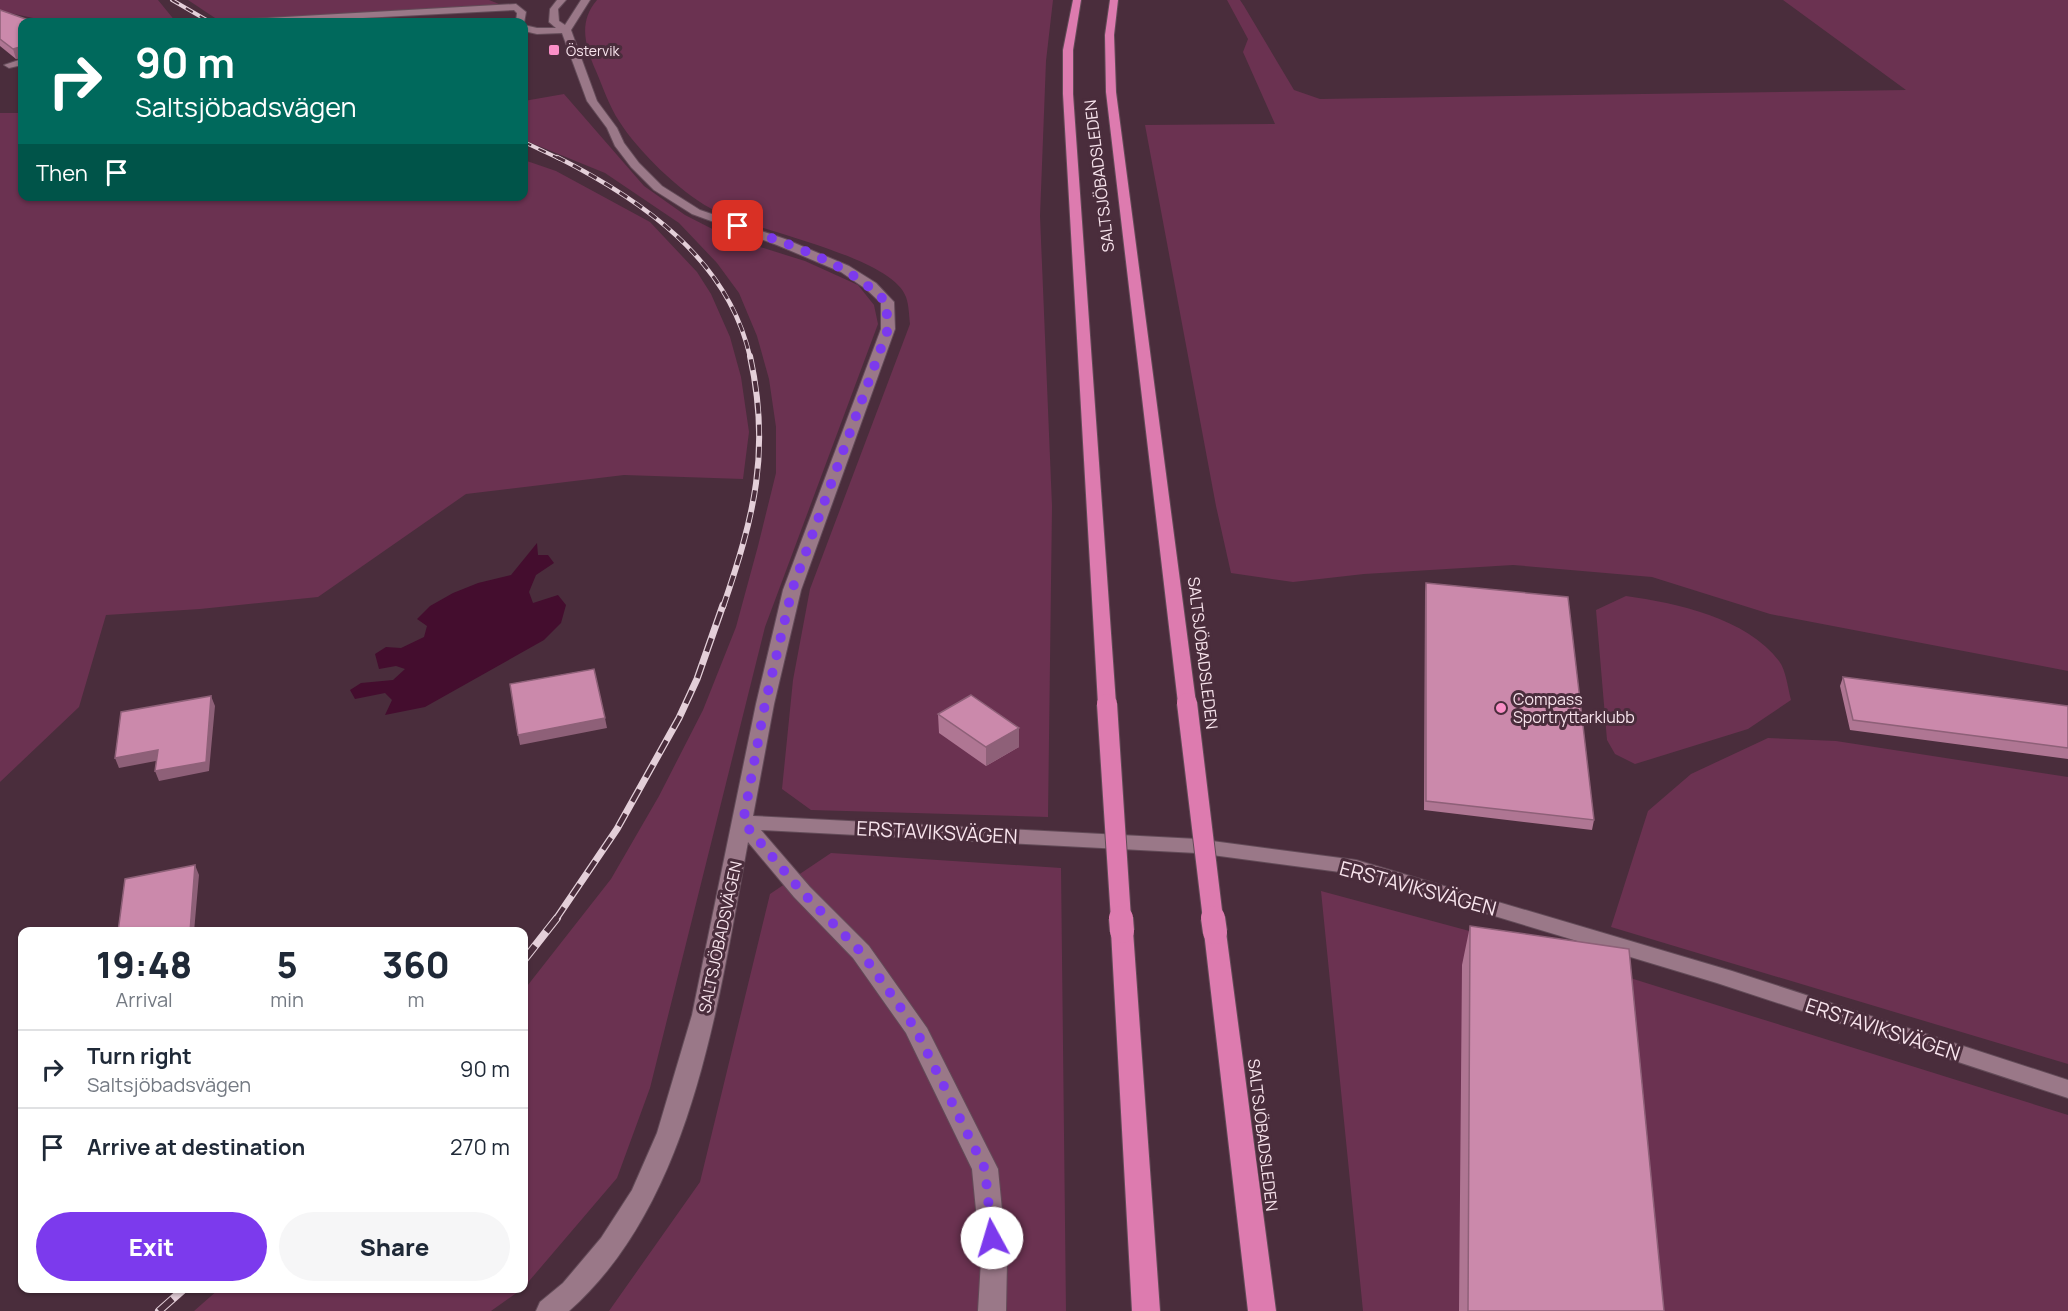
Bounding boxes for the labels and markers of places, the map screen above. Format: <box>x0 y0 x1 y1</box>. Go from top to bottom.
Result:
place label: Östervik <box>566 41 620 60</box>
marker: Östervik <box>547 43 561 57</box>
pin <box>712 200 763 251</box>
place label: Compass Sportryttarklubb <box>1513 688 1635 728</box>
marker: Compass Sportryttarklubb <box>1494 701 1508 715</box>

